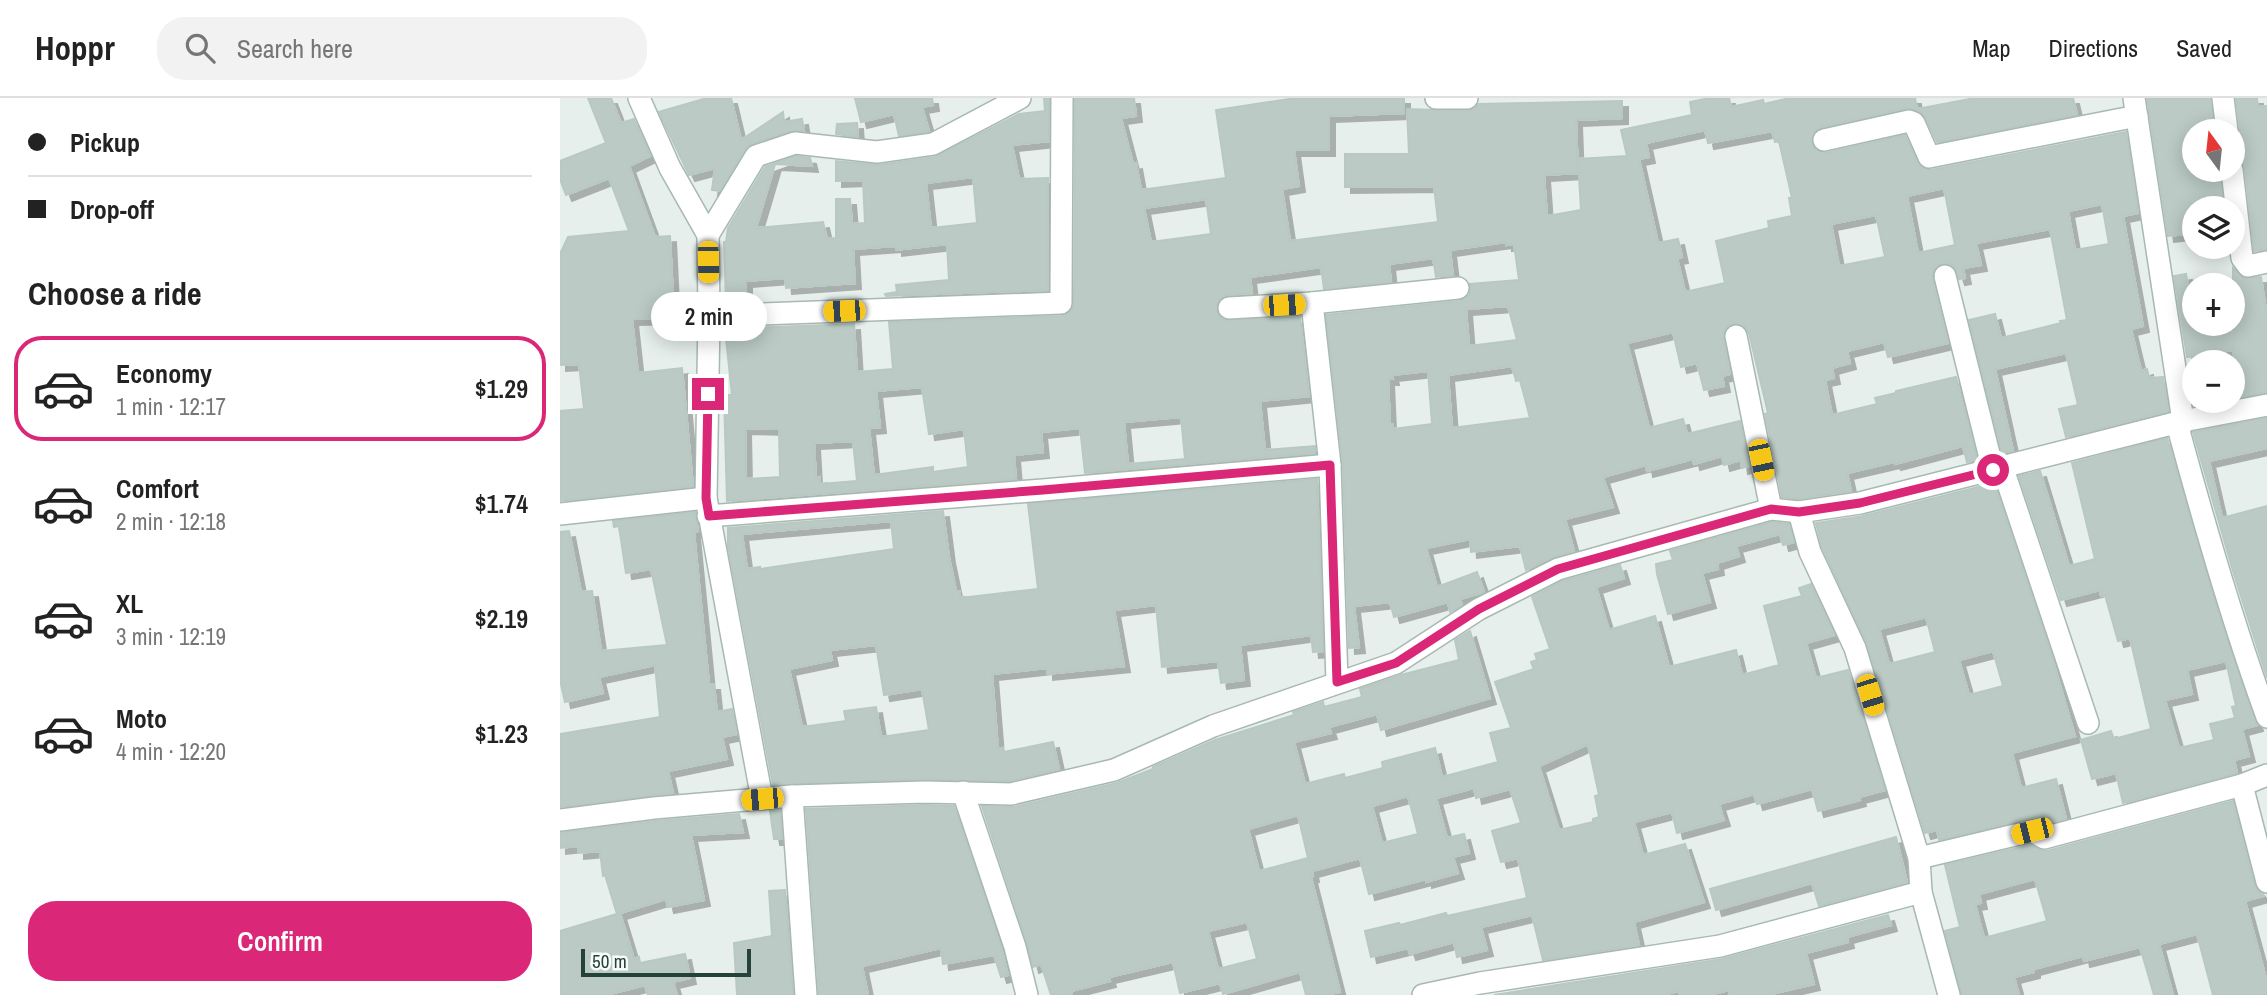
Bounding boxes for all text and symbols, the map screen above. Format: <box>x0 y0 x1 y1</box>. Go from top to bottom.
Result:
search box <box>157 17 647 80</box>
text: Hoppr <box>35 26 115 70</box>
icon: search <box>181 29 219 67</box>
text: Search here <box>237 31 353 66</box>
text: Map <box>1972 32 2010 64</box>
text: Directions <box>2048 32 2138 64</box>
text: Saved <box>2176 32 2232 64</box>
north arrow <box>2182 119 2245 182</box>
map controls <box>2182 119 2245 413</box>
text: Pickup <box>70 125 140 160</box>
text: Drop-off <box>70 192 154 227</box>
button: layers <box>2182 196 2245 259</box>
car <box>698 241 719 283</box>
text: Choose a ride <box>28 272 202 315</box>
button: + <box>2182 273 2245 336</box>
callout: 2 min <box>650 292 766 342</box>
car <box>1263 293 1306 317</box>
car <box>823 300 866 322</box>
text: 2 min <box>685 301 733 332</box>
button: − <box>2182 350 2245 413</box>
text: Economy <box>116 356 212 391</box>
icon: car <box>32 357 95 420</box>
text: $1.29 <box>475 371 528 406</box>
route end <box>692 378 724 410</box>
text: 1 min · 12:17 <box>116 391 226 422</box>
car <box>1747 437 1776 483</box>
route start <box>1977 454 2009 486</box>
text: Comfort <box>116 471 199 506</box>
icon: car <box>32 472 95 535</box>
text: $1.74 <box>475 486 528 521</box>
text: 2 min · 12:18 <box>116 506 226 537</box>
text: XL <box>116 586 143 621</box>
icon: car <box>32 587 95 650</box>
text: $2.19 <box>475 601 528 636</box>
text: 3 min · 12:19 <box>116 621 226 652</box>
car <box>1854 672 1887 718</box>
text: Moto <box>116 701 167 736</box>
icon: car <box>32 702 95 765</box>
text: $1.23 <box>475 716 528 751</box>
text: 4 min · 12:20 <box>116 736 226 767</box>
car <box>741 787 784 811</box>
car <box>2010 816 2055 846</box>
button: Confirm <box>28 901 532 981</box>
scale bar <box>581 946 751 978</box>
text: 50 m <box>592 948 627 974</box>

